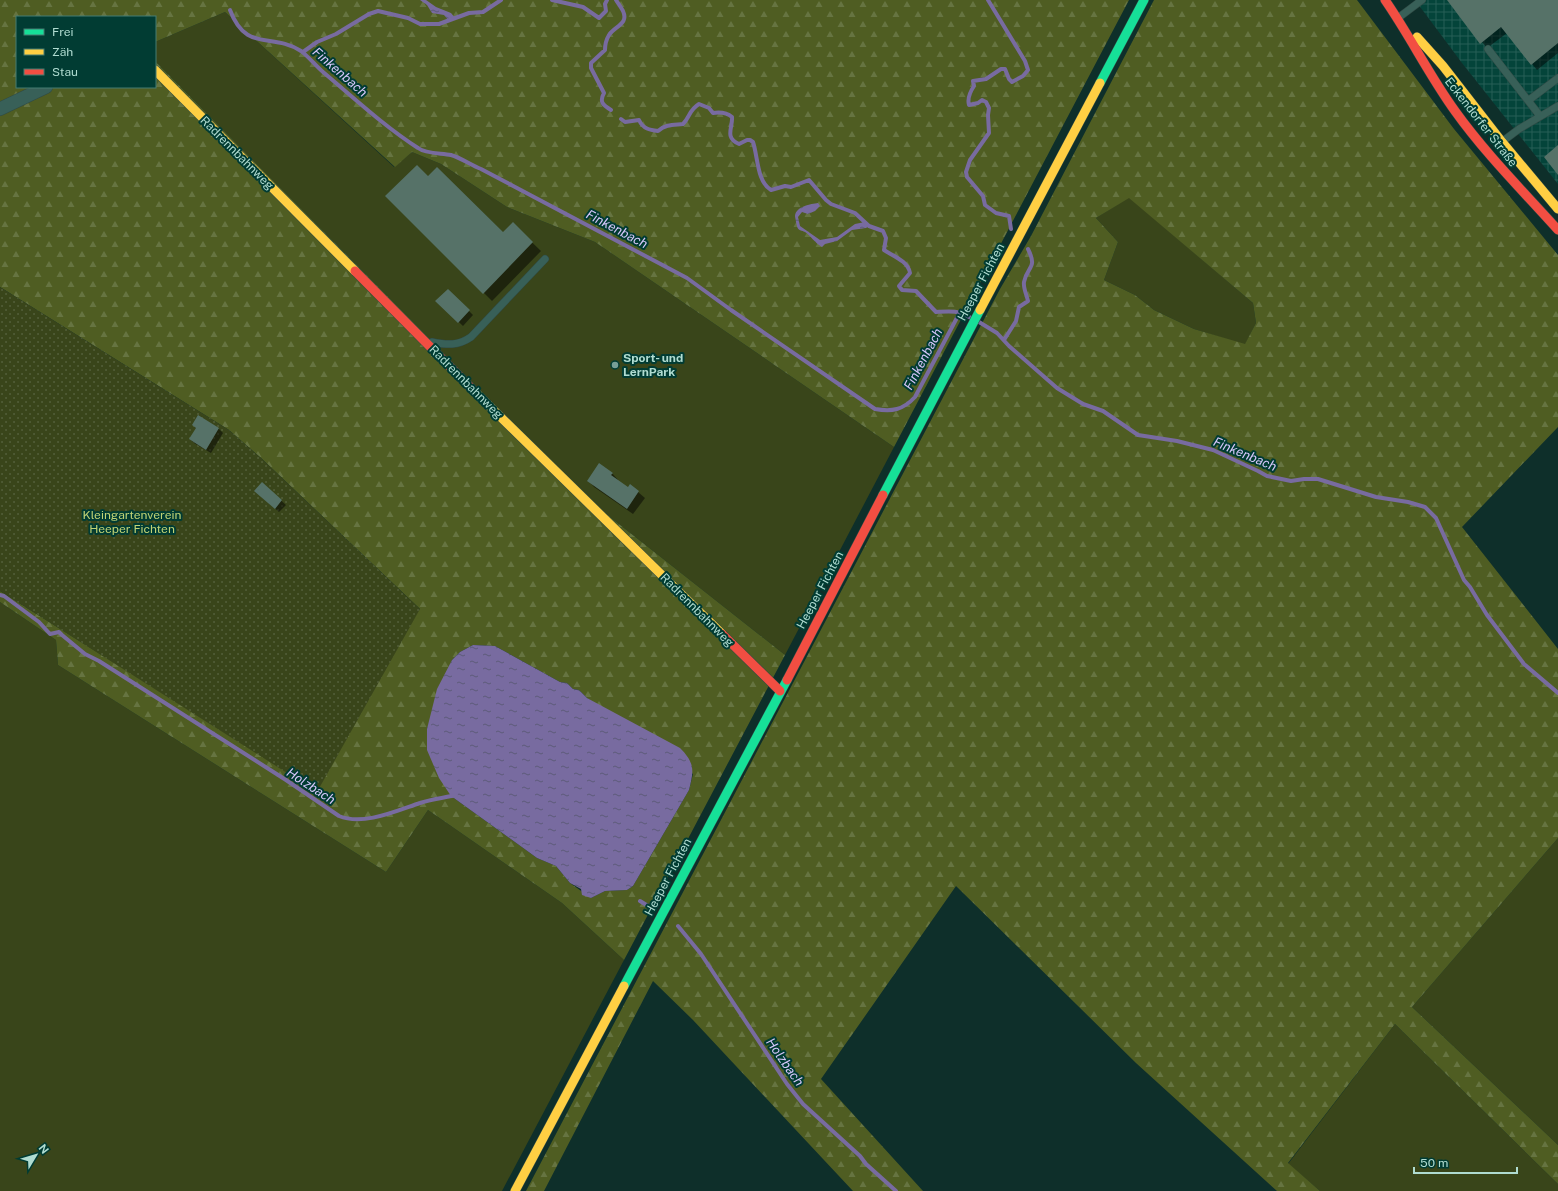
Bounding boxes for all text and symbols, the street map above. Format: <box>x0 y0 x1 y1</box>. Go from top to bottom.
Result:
legend <box>16 16 156 88</box>
text: Frei <box>52 25 74 39</box>
water label: Finkenbach <box>310 44 370 100</box>
text: Zäh <box>52 45 73 59</box>
text: Stau <box>52 65 78 79</box>
street label: Eckendorfer Straße <box>1442 75 1520 170</box>
street label: Radrennbahnweg <box>197 113 277 193</box>
water label: Finkenbach <box>584 207 650 251</box>
street label: Heeper Fichten <box>955 241 1007 323</box>
water label: Finkenbach <box>901 326 945 392</box>
street label: Radrennbahnweg <box>426 342 506 422</box>
place label: Sport- und LernPark <box>623 351 683 379</box>
marker: Sport- und LernPark <box>610 360 620 370</box>
water label: Finkenbach <box>1211 434 1279 474</box>
park label: Kleingartenverein Heeper Fichten <box>83 508 182 536</box>
street label: Heeper Fichten <box>794 549 846 631</box>
street label: Radrennbahnweg <box>657 570 737 650</box>
water label: Holzbach <box>284 765 338 807</box>
street label: Heeper Fichten <box>642 836 694 918</box>
water label: Holzbach <box>763 1035 807 1089</box>
north arrow <box>16 1135 56 1175</box>
text: N <box>37 1142 51 1156</box>
scale bar <box>1414 1149 1517 1175</box>
text: 50 m <box>1420 1156 1448 1170</box>

